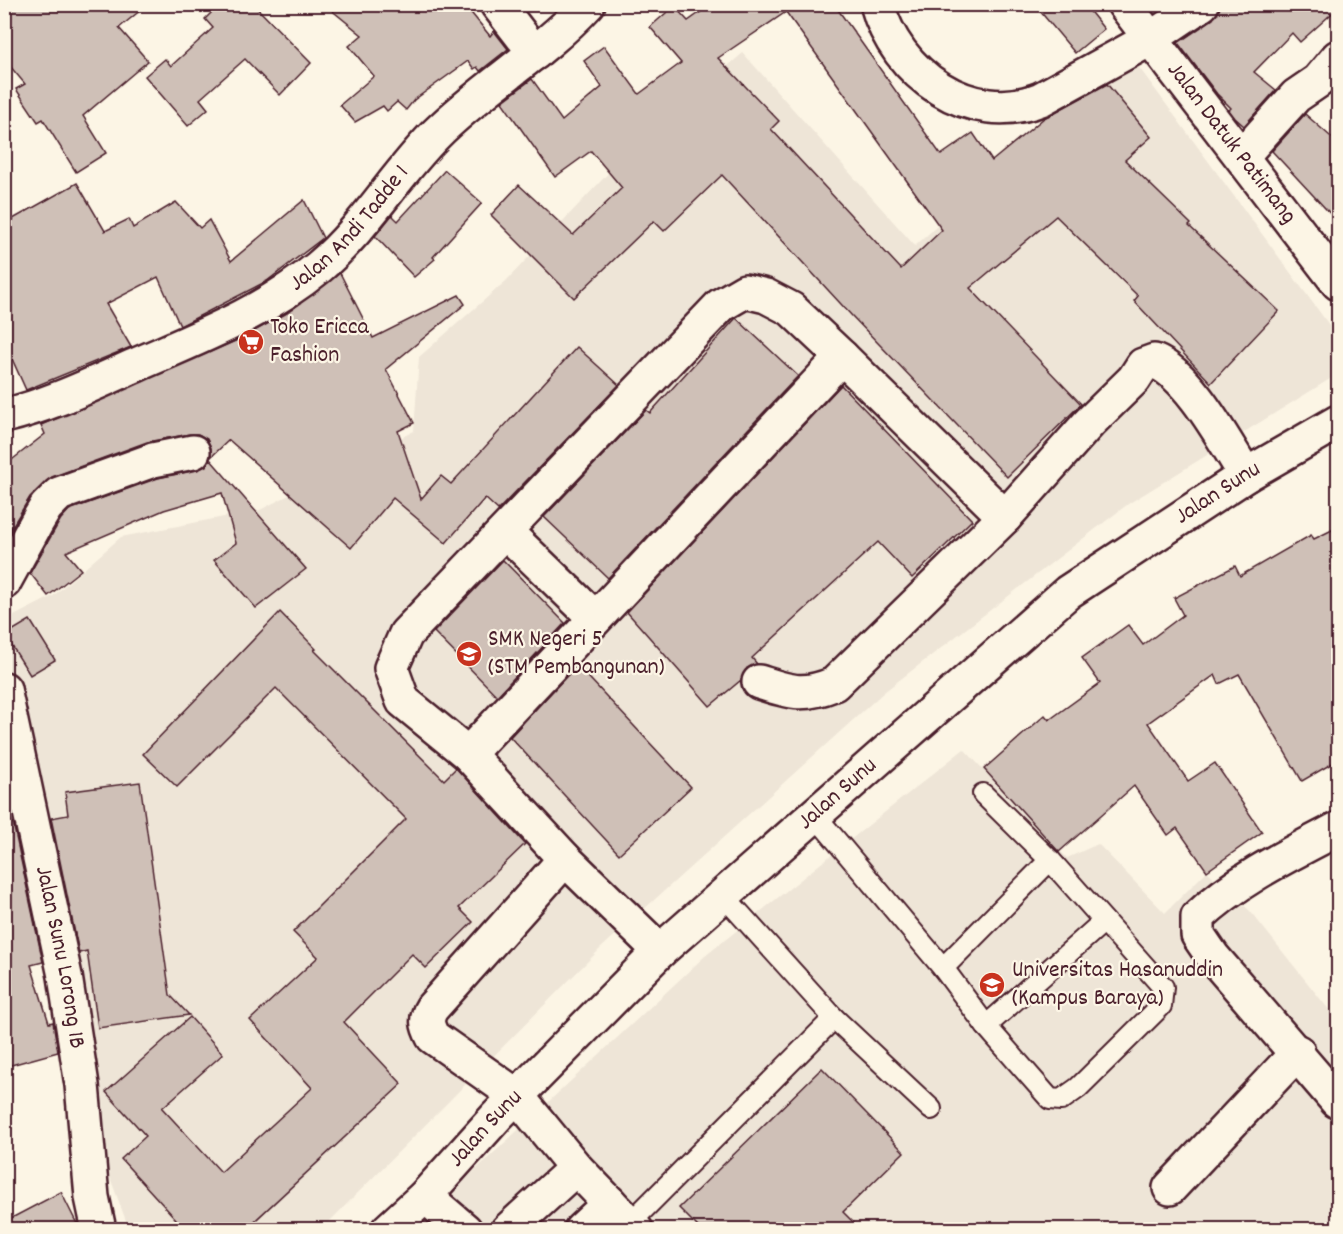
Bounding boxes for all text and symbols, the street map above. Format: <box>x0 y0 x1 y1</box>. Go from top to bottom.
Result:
street label: Jalan Datuk Patimang <box>1158 55 1304 232</box>
street label: Jalan Andi Tadde 1 <box>283 158 418 301</box>
place label: Toko Ericca Fashion <box>270 311 370 373</box>
supermarket icon: Toko Ericca Fashion <box>236 327 266 357</box>
street label: Jalan Sunu <box>1169 453 1267 534</box>
place label: SMK Negeri 5 (STM Pembangunan) <box>488 623 665 685</box>
school or university icon: SMK Negeri 5 (STM Pembangunan) <box>454 639 484 669</box>
street label: Jalan Sunu <box>791 750 885 839</box>
street label: Jalan Sunu Lorong 1B <box>25 863 93 1051</box>
place label: Universitas Hasanuddin (Kampus Baraya) <box>1012 954 1223 1016</box>
school or university icon: Universitas Hasanuddin (Kampus Baraya) <box>977 970 1007 1000</box>
street label: Jalan Sunu <box>441 1082 531 1176</box>

